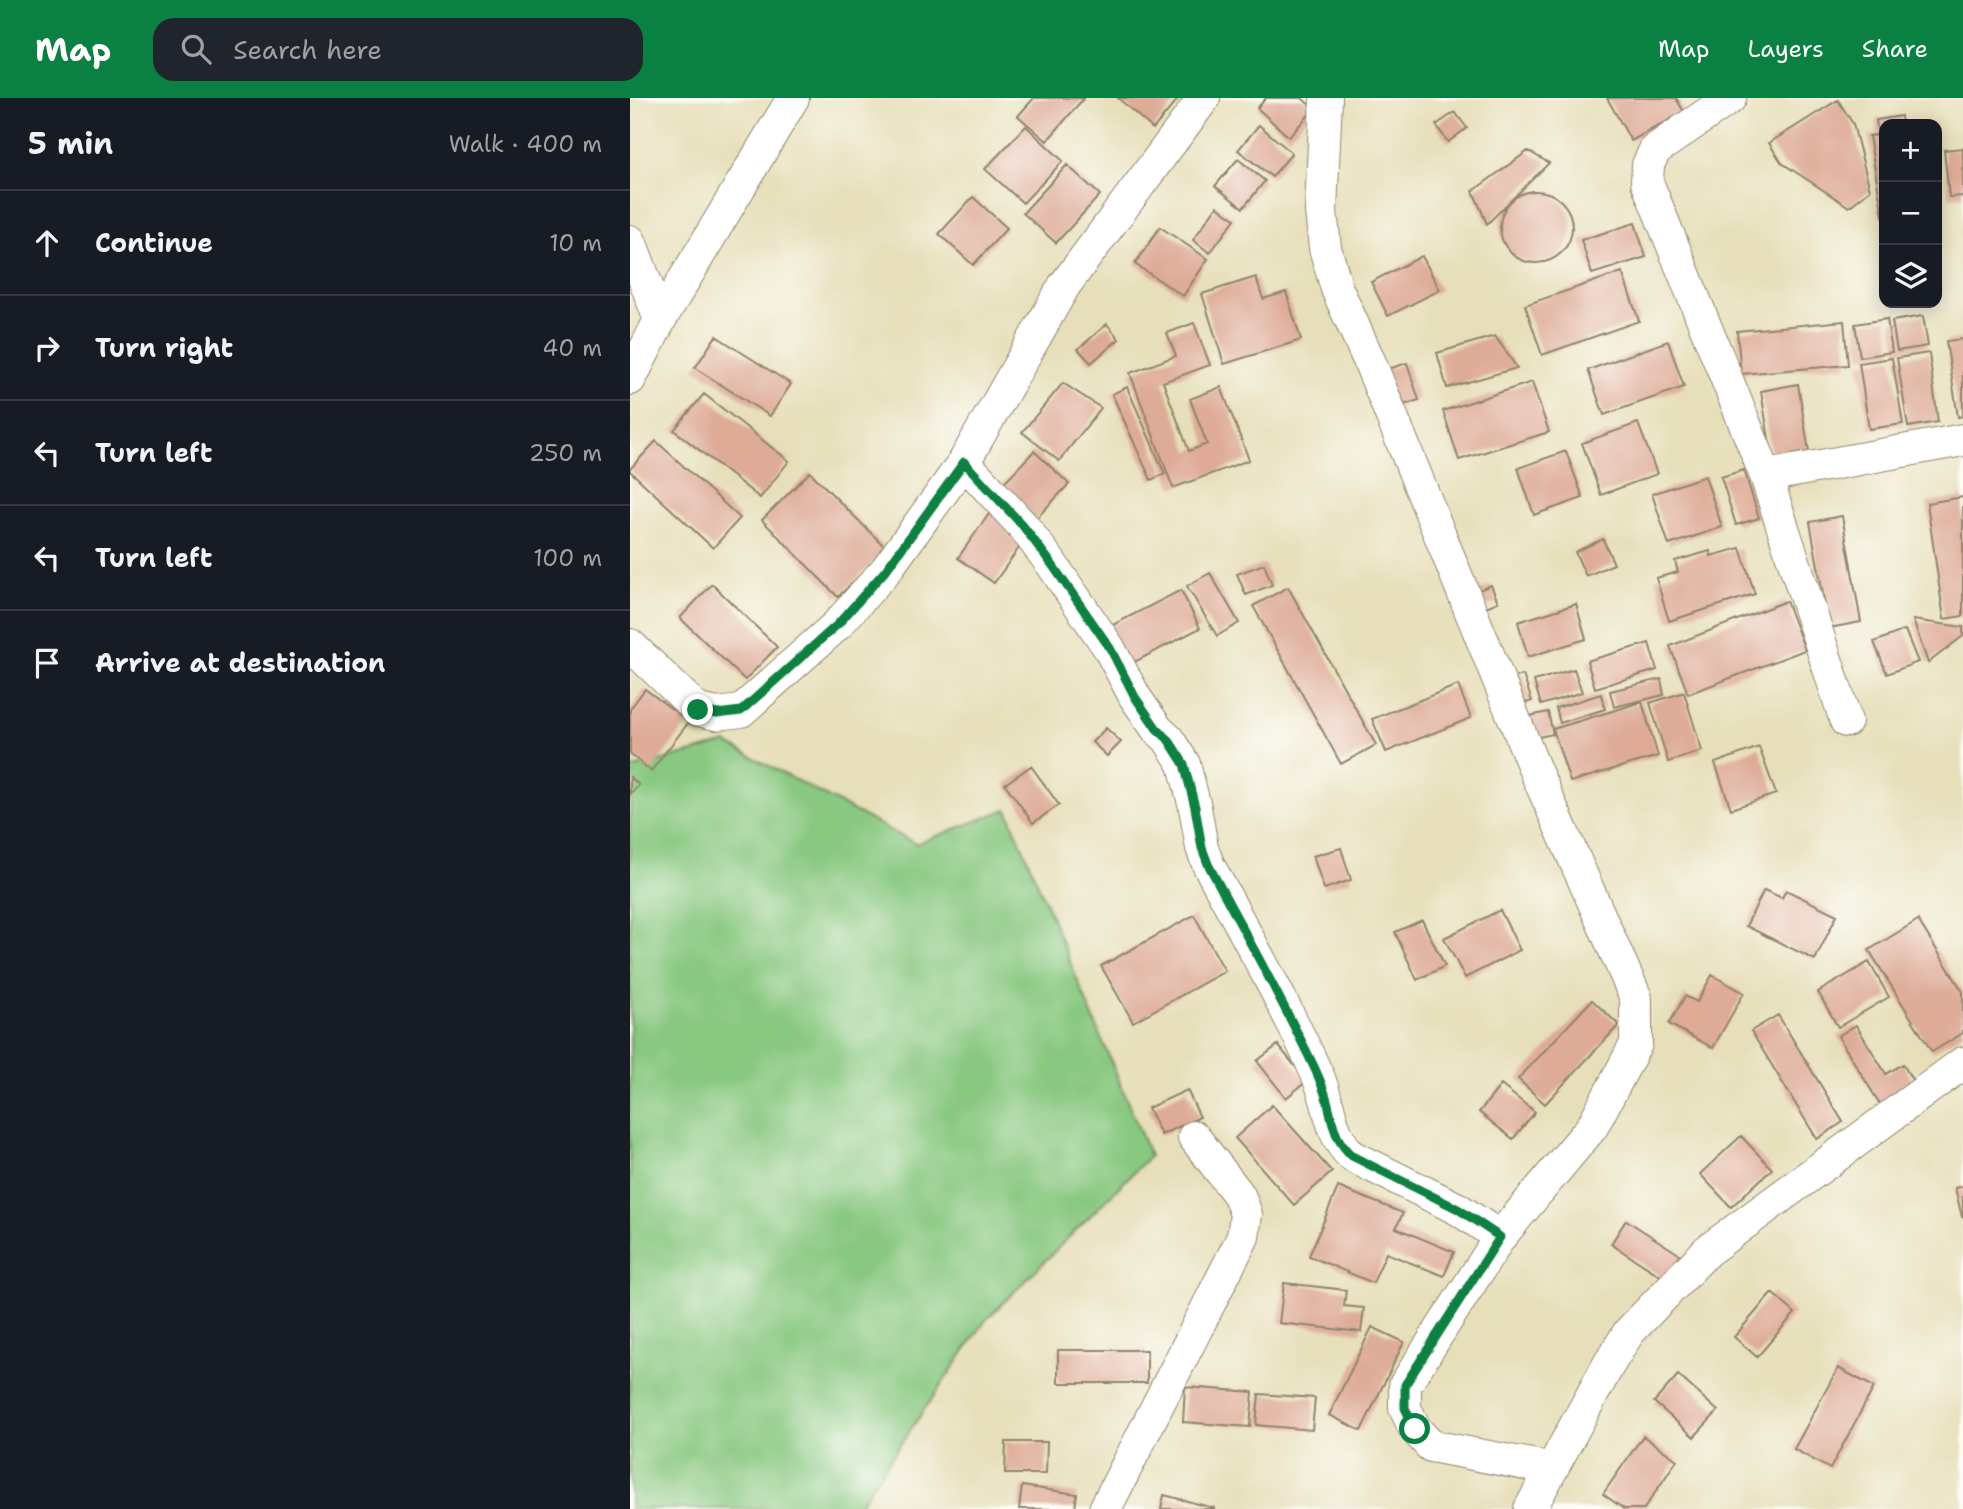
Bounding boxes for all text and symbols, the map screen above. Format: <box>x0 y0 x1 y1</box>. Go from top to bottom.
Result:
search box <box>153 18 643 81</box>
text: Map <box>35 27 111 72</box>
icon: search <box>177 30 215 68</box>
text: Search here <box>233 32 382 67</box>
text: Map <box>1658 33 1709 65</box>
text: Layers <box>1747 33 1824 65</box>
text: Share <box>1862 33 1928 65</box>
map controls <box>1879 119 1942 308</box>
button: + <box>1879 119 1942 182</box>
text: 5 min <box>28 123 113 164</box>
text: Walk · 400 m <box>449 129 602 159</box>
button: − <box>1879 182 1942 245</box>
icon: ahead <box>28 224 66 262</box>
text: Continue <box>95 225 213 260</box>
text: 10 m <box>549 228 602 258</box>
button: layers <box>1879 245 1942 308</box>
icon: right <box>28 329 66 367</box>
text: Turn right <box>95 330 233 365</box>
text: 40 m <box>542 333 602 363</box>
icon: left <box>28 434 66 472</box>
text: Turn left <box>95 435 212 470</box>
text: 250 m <box>529 438 602 468</box>
icon: left <box>28 539 66 577</box>
text: Turn left <box>95 540 212 575</box>
text: 100 m <box>533 543 602 573</box>
icon: arrive <box>28 644 66 682</box>
text: Arrive at destination <box>95 645 385 680</box>
route end <box>682 694 713 725</box>
route start <box>1399 1413 1430 1444</box>

